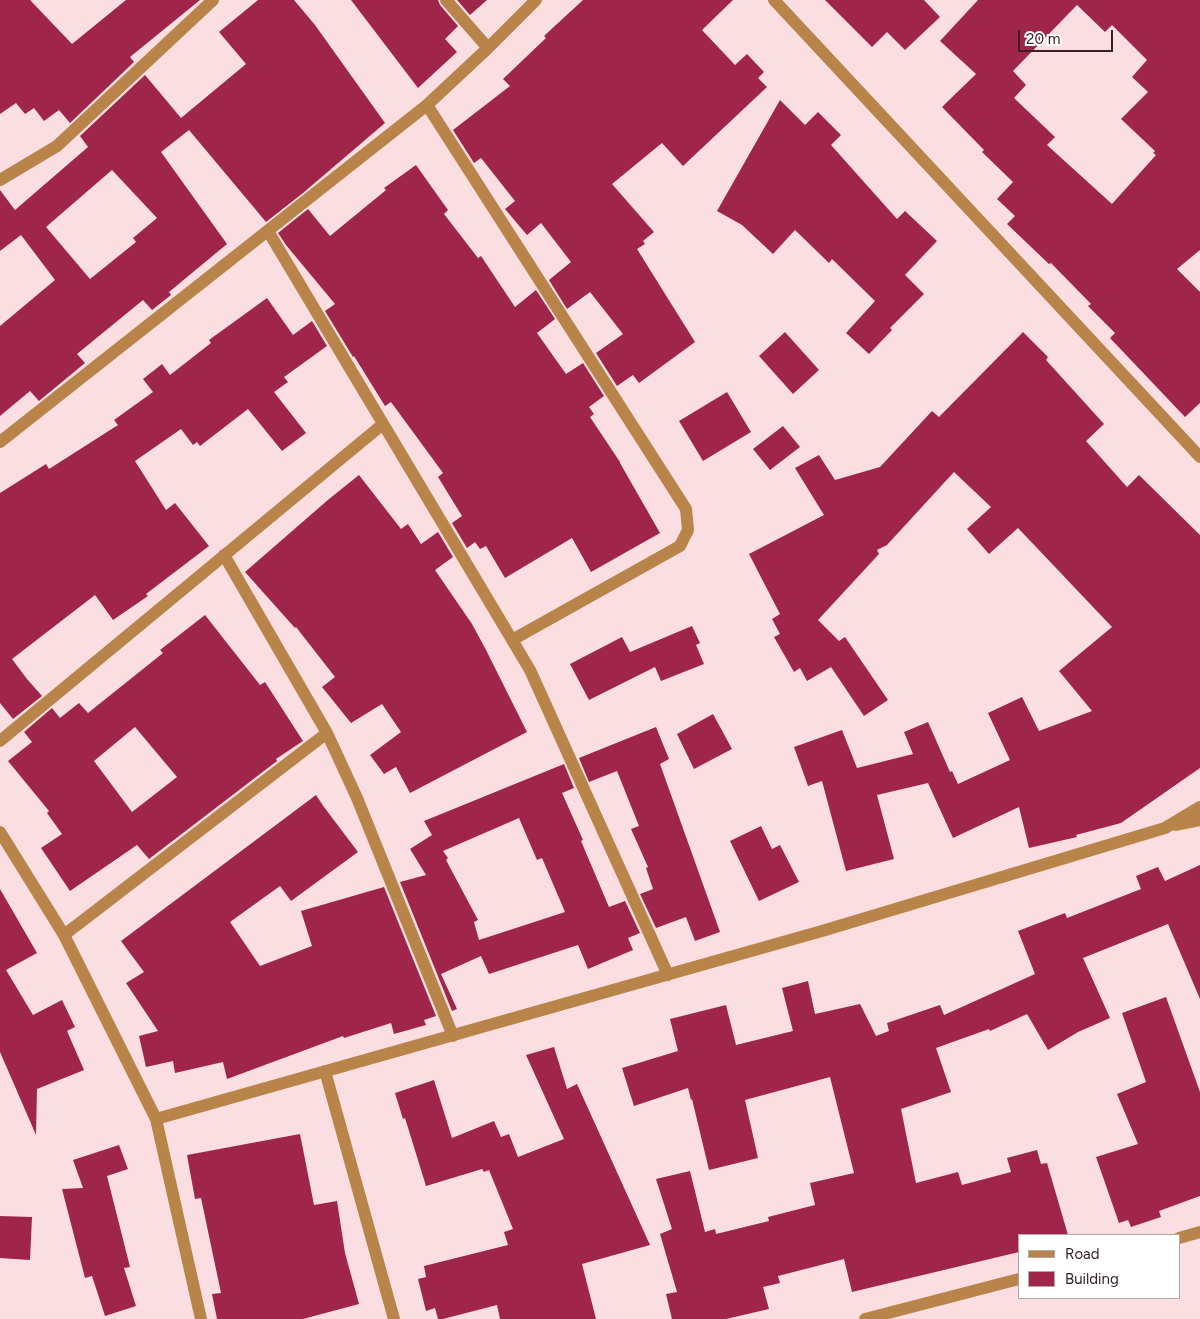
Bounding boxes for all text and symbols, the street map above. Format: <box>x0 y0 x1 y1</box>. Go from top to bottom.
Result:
scale bar <box>1020 20 1115 52</box>
text: 20 m <box>1026 30 1060 48</box>
legend <box>1018 1234 1180 1299</box>
text: Road <box>1065 1245 1100 1263</box>
text: Building <box>1065 1270 1119 1288</box>

